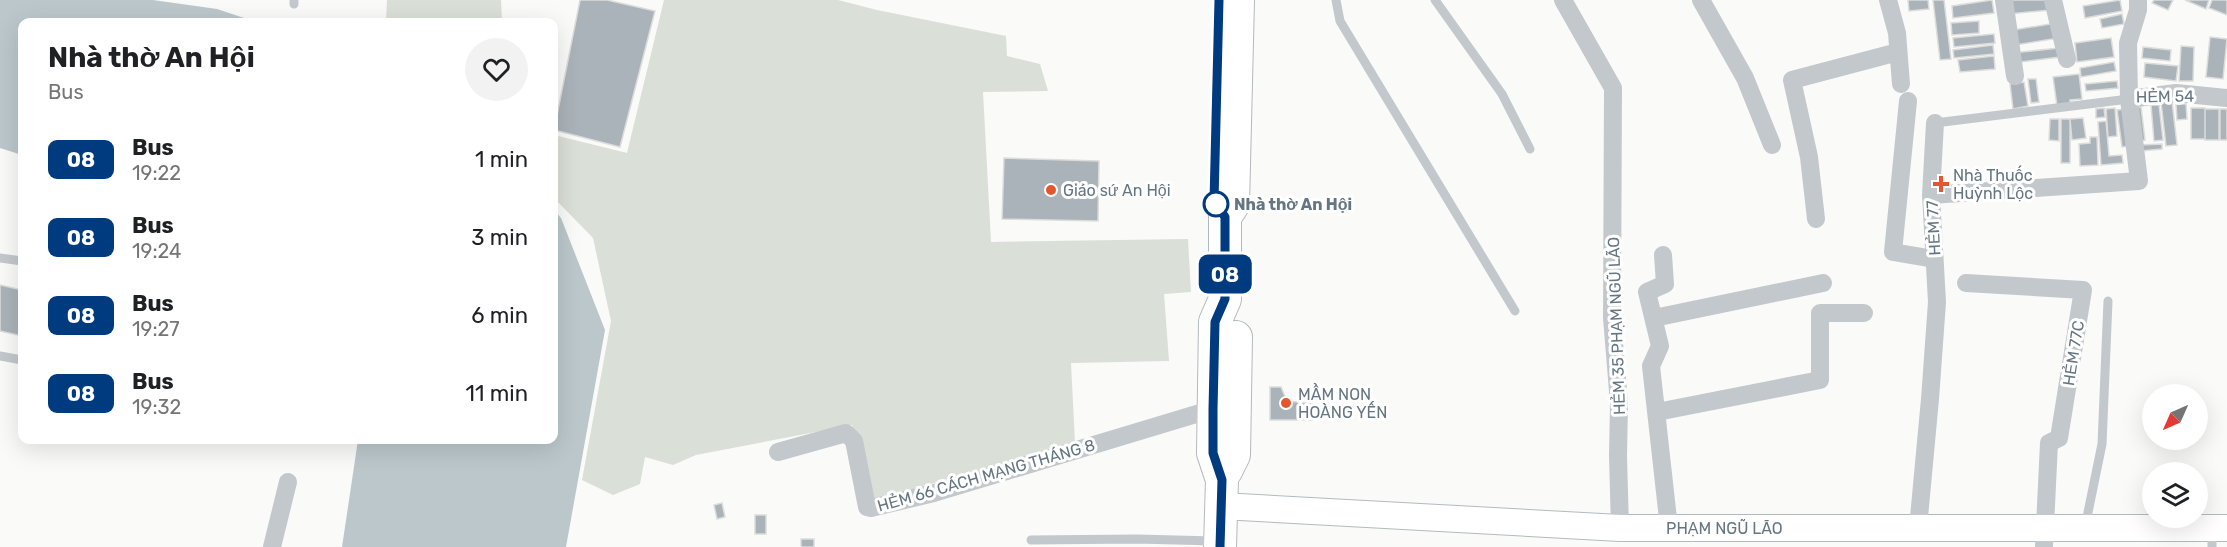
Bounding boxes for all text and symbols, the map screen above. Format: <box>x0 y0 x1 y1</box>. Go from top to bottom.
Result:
button: heart <box>465 38 528 101</box>
text: Nhà thờ An Hội <box>48 41 255 74</box>
text: Bus <box>48 80 84 104</box>
street label: HẺM 54 <box>2136 86 2194 107</box>
text: Bus <box>132 134 174 161</box>
text: 1 min <box>475 146 528 173</box>
text: 08 <box>67 147 95 172</box>
text: 19:22 <box>132 161 181 185</box>
place label: Nhà Thuốc Huỳnh Lộc <box>1953 165 2033 203</box>
marker: Nhà Thuốc Huỳnh Lộc <box>1934 177 1948 191</box>
place label: Giáo sứ An Hội <box>1063 181 1171 200</box>
marker: Giáo sứ An Hội <box>1044 183 1058 197</box>
marker: Nhà thờ An Hội <box>1203 191 1229 217</box>
place label: Nhà thờ An Hội <box>1234 195 1352 214</box>
street label: HẺM 77 <box>1923 200 1944 256</box>
text: Bus <box>132 212 174 239</box>
text: 3 min <box>471 224 528 251</box>
text: 08 <box>67 225 95 250</box>
street label: HẺM 35 PHẠM NGŨ LÃO <box>1603 237 1629 415</box>
text: 19:24 <box>132 239 182 263</box>
line badge: 08 <box>1198 254 1252 294</box>
text: 08 <box>1211 262 1239 287</box>
text: Bus <box>132 290 174 317</box>
text: 6 min <box>471 302 528 329</box>
text: 08 <box>67 303 95 328</box>
text: 19:27 <box>132 317 180 341</box>
street label: HẺM 77C <box>2059 319 2088 387</box>
text: Bus <box>132 368 174 395</box>
text: 11 min <box>466 380 528 407</box>
text: 08 <box>67 381 95 406</box>
place label: MẦM NON HOÀNG YẾN <box>1298 383 1387 422</box>
north arrow <box>2142 384 2208 450</box>
map controls <box>2142 384 2208 528</box>
text: 19:32 <box>132 395 181 419</box>
marker: MẦM NON HOÀNG YẾN <box>1279 396 1293 410</box>
street label: HẺM 66 CÁCH MẠNG THÁNG 8 <box>875 435 1097 516</box>
button: layers <box>2142 462 2208 528</box>
street label: PHẠM NGŨ LÃO <box>1666 518 1783 538</box>

